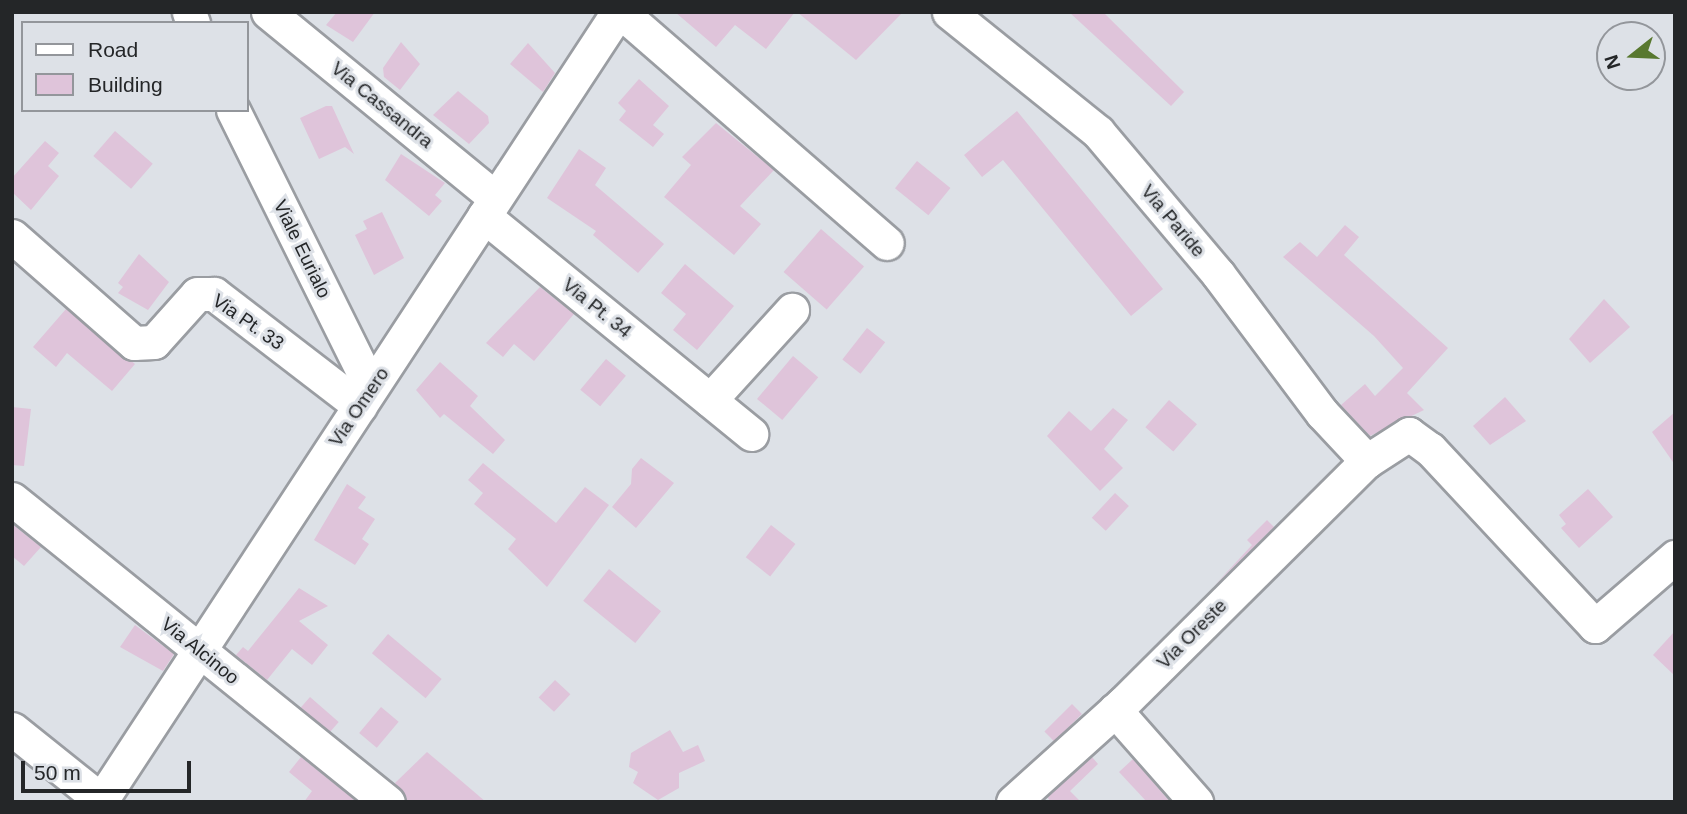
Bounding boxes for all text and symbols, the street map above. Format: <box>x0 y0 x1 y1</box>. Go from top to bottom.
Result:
legend <box>21 21 248 112</box>
north arrow <box>1596 21 1666 91</box>
text: Road <box>88 38 138 61</box>
text: N <box>1600 52 1625 72</box>
street label: Via Cassandra <box>327 57 437 153</box>
text: Building <box>88 73 163 96</box>
street label: Via Paride <box>1136 180 1210 262</box>
street label: Viale Eurialo <box>268 196 336 302</box>
street label: Via Pt. 34 <box>558 273 636 343</box>
street label: Via Pt. 33 <box>208 289 288 355</box>
street label: Via Omero <box>324 363 394 451</box>
street label: Via Oreste <box>1152 594 1232 674</box>
street label: Via Alcinoo <box>156 612 244 690</box>
scale bar <box>24 748 194 792</box>
text: 50 m <box>34 761 81 784</box>

